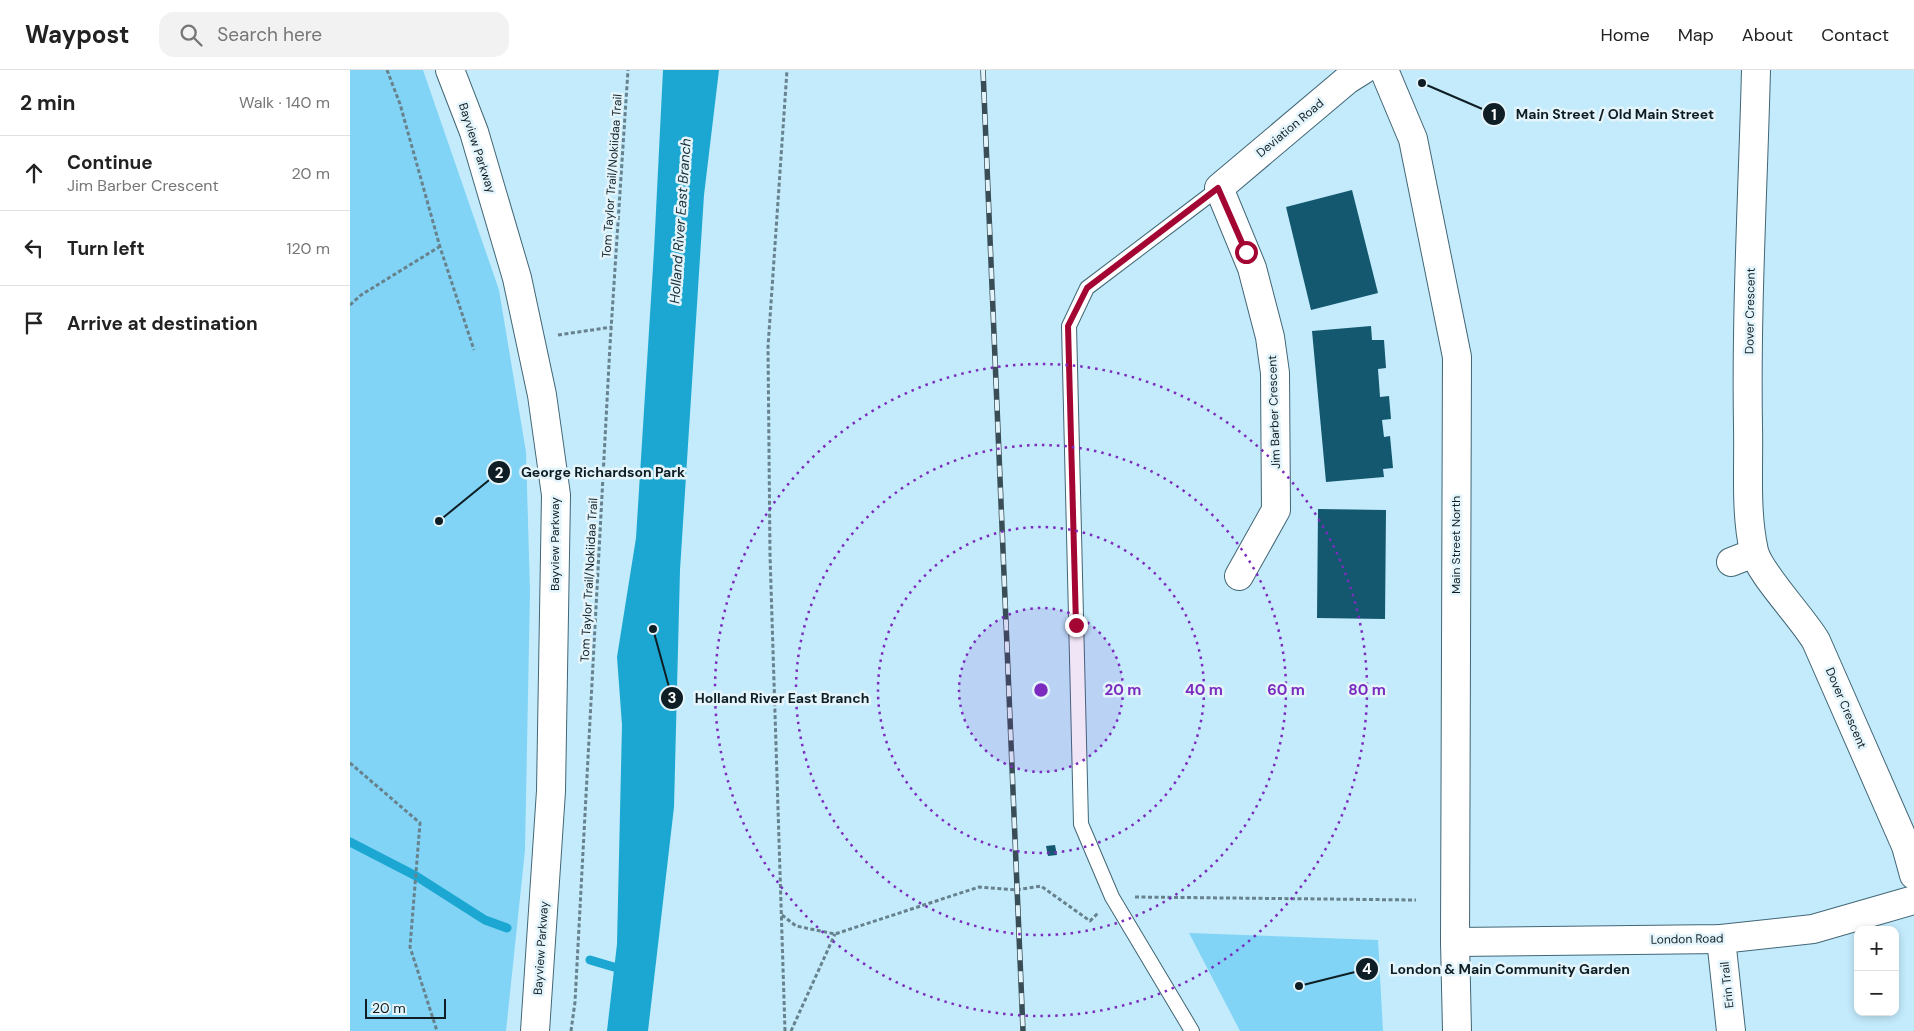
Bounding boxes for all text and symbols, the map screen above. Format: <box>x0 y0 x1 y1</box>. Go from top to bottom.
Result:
search box <box>159 12 509 57</box>
text: Waypost <box>25 19 129 50</box>
icon: search <box>177 21 205 49</box>
text: Search here <box>217 22 322 47</box>
text: Home <box>1600 23 1650 47</box>
text: Map <box>1678 23 1714 47</box>
text: About <box>1742 23 1793 47</box>
text: Contact <box>1821 23 1889 47</box>
text: 2 min <box>20 89 76 117</box>
text: Walk · 140 m <box>239 92 330 113</box>
street label: Tom Taylor Trail/Nokiidaa Trail <box>598 93 626 259</box>
street label: Deviation Road <box>1253 95 1327 161</box>
callout: Main Street / Old Main Street <box>1481 100 1725 129</box>
street label: Bayview Parkway <box>455 101 499 196</box>
text: 1 <box>1491 105 1497 125</box>
text: Main Street / Old Main Street <box>1516 105 1714 123</box>
water label: Holland River East Branch <box>665 138 695 304</box>
text: Continue <box>67 150 153 175</box>
icon: ahead <box>20 159 48 187</box>
text: 20 m <box>291 163 330 184</box>
text: Jim Barber Crescent <box>67 175 219 196</box>
icon: left <box>20 234 48 262</box>
text: Turn left <box>67 236 145 261</box>
text: 120 m <box>286 238 330 259</box>
route start <box>1235 241 1258 264</box>
street label: Dover Crescent <box>1741 267 1759 354</box>
icon: arrive <box>20 309 48 337</box>
text: Arrive at destination <box>67 311 258 336</box>
street label: Jim Barber Crescent <box>1264 355 1284 469</box>
callout: George Richardson Park <box>486 458 695 487</box>
text: 2 <box>495 463 504 483</box>
text: George Richardson Park <box>521 463 685 481</box>
street label: Main Street North <box>1448 496 1464 594</box>
street label: Bayview Parkway <box>547 497 563 591</box>
street label: Tom Taylor Trail/Nokiidaa Trail <box>577 497 601 663</box>
route end <box>1065 614 1088 637</box>
street label: Dover Crescent <box>1822 665 1870 751</box>
text: 20 m <box>1105 680 1141 700</box>
text: 40 m <box>1185 680 1223 700</box>
text: 60 m <box>1267 680 1305 700</box>
text: 80 m <box>1348 680 1386 700</box>
centre of rings <box>1032 681 1050 699</box>
callout: Holland River East Branch <box>659 683 879 712</box>
text: 3 <box>667 688 677 708</box>
text: Holland River East Branch <box>695 689 869 707</box>
street label: Bayview Parkway <box>530 900 552 995</box>
map controls <box>1854 926 1899 1016</box>
button: + <box>1854 926 1899 971</box>
street label: London Road <box>1650 930 1724 948</box>
callout: London & Main Community Garden <box>1355 954 1640 983</box>
text: 4 <box>1362 959 1372 979</box>
text: London & Main Community Garden <box>1390 960 1630 978</box>
street label: Erin Trail <box>1717 961 1737 1009</box>
button: − <box>1854 971 1899 1016</box>
scale bar <box>365 996 446 1019</box>
text: 20 m <box>372 999 406 1017</box>

